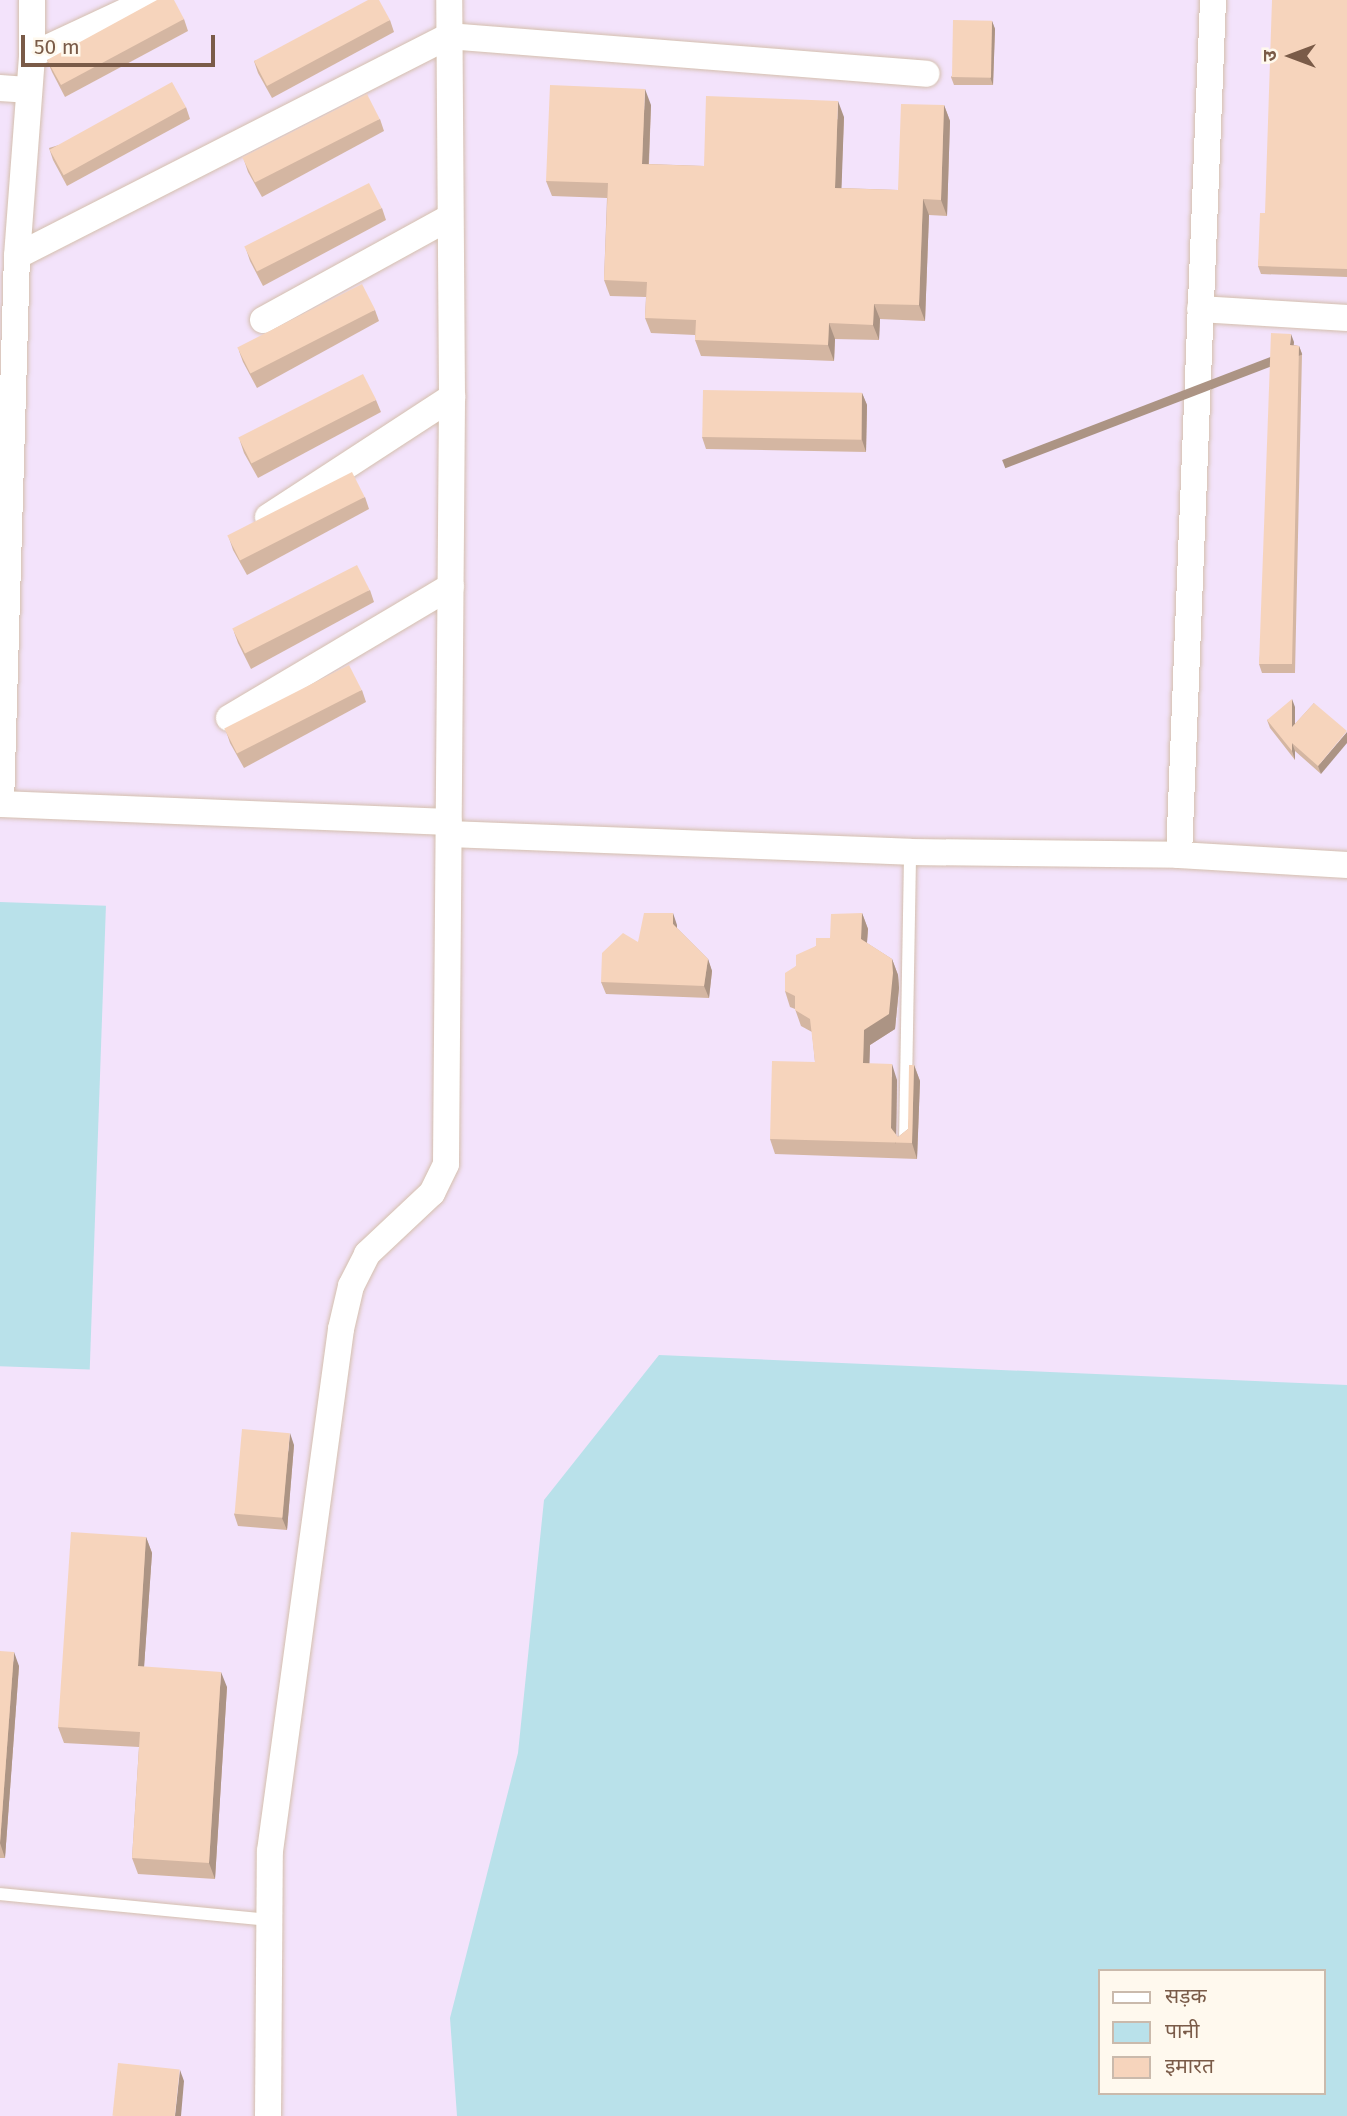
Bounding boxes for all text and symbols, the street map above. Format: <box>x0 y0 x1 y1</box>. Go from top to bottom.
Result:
scale bar <box>24 21 219 65</box>
north arrow <box>1256 21 1326 91</box>
text: 50 m <box>34 34 80 60</box>
text: उ <box>1258 50 1281 62</box>
legend <box>1098 1969 1326 2095</box>
text: सड़क <box>1165 1983 1207 2009</box>
text: पानी <box>1165 2018 1199 2044</box>
text: इमारत <box>1165 2053 1214 2079</box>

